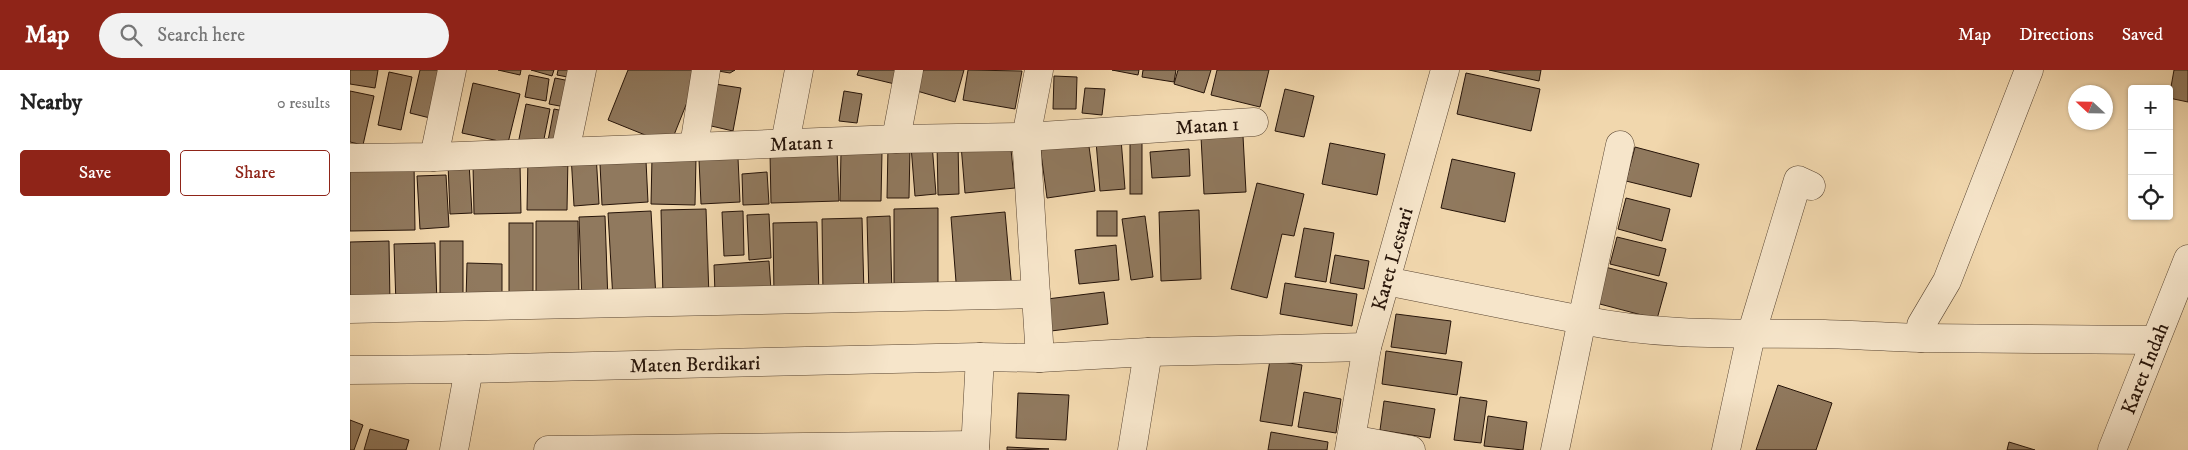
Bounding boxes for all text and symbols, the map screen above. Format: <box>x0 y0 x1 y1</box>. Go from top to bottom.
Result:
search box <box>99 13 449 58</box>
text: Map <box>25 20 69 50</box>
icon: search <box>117 21 145 49</box>
text: Search here <box>157 24 245 47</box>
text: Map <box>1958 24 1991 46</box>
text: Directions <box>2019 24 2094 46</box>
text: Saved <box>2122 24 2163 46</box>
north arrow <box>2068 85 2113 130</box>
map controls <box>2128 85 2173 220</box>
button: + <box>2128 85 2173 130</box>
text: Nearby <box>20 90 82 116</box>
text: 0 results <box>277 93 330 113</box>
street label: Matan 1 <box>1175 112 1240 141</box>
street label: Matan 1 <box>769 130 834 158</box>
button: − <box>2128 130 2173 175</box>
button: Save <box>20 150 170 196</box>
button: Share <box>180 150 330 196</box>
button: locate <box>2128 175 2173 220</box>
street label: Karet Lestari <box>1367 205 1420 314</box>
street label: Karet Indah <box>2116 319 2176 418</box>
street label: Maten Berdikari <box>629 351 761 379</box>

